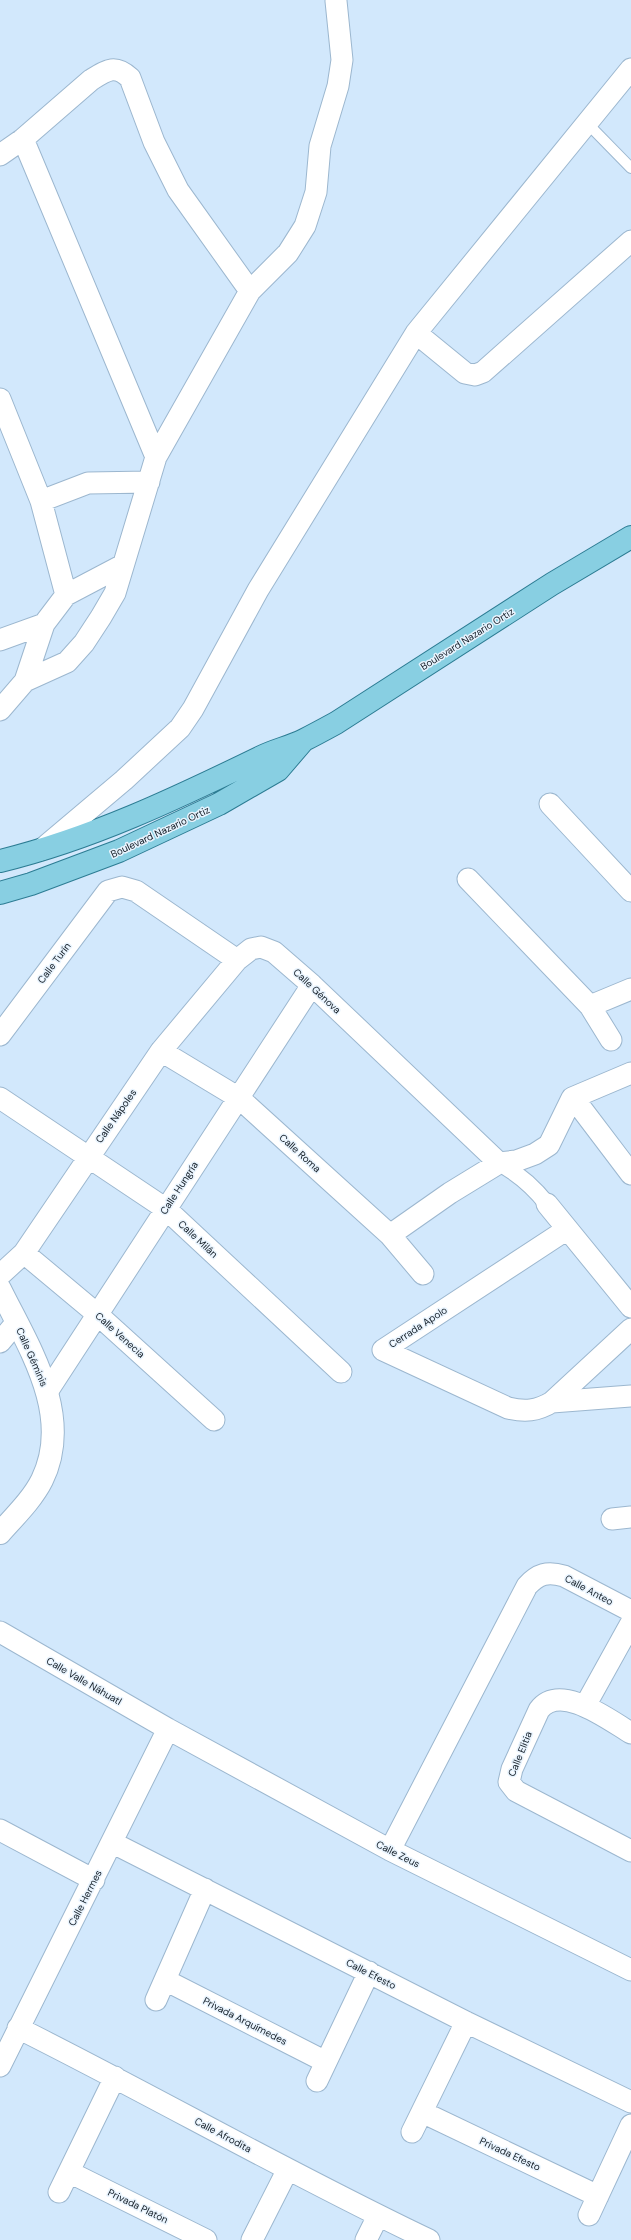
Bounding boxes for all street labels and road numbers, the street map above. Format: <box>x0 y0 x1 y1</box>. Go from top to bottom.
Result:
street label: Boulevard Nazario Ortiz <box>418 605 516 673</box>
street label: Boulevard Nazario Ortiz <box>108 803 212 861</box>
street label: Calle Turín <box>34 940 74 986</box>
street label: Calle Génova <box>290 966 344 1016</box>
street label: Calle Nápoles <box>93 1087 139 1145</box>
street label: Calle Roma <box>277 1131 323 1175</box>
street label: Calle Hungría <box>157 1159 201 1217</box>
street label: Calle Milán <box>175 1217 221 1261</box>
street label: Cerrada Apolo <box>386 1303 450 1351</box>
street label: Calle Venecia <box>93 1309 147 1361</box>
street label: Calle Géminis <box>13 1326 51 1388</box>
street label: Calle Anteo <box>562 1572 616 1608</box>
street label: Calle Valle Náhuatl <box>44 1654 124 1708</box>
street label: Calle Elitia <box>505 1730 535 1778</box>
street label: Calle Zeus <box>374 1837 422 1871</box>
street label: Calle Hermes <box>65 1868 105 1928</box>
street label: Calle Efesto <box>344 1956 398 1992</box>
street label: Privada Arquímedes <box>201 1994 289 2048</box>
street label: Calle Afrodita <box>192 2115 254 2155</box>
street label: Privada Efesto <box>477 2134 543 2174</box>
street label: Privada Platón <box>106 2186 171 2226</box>

